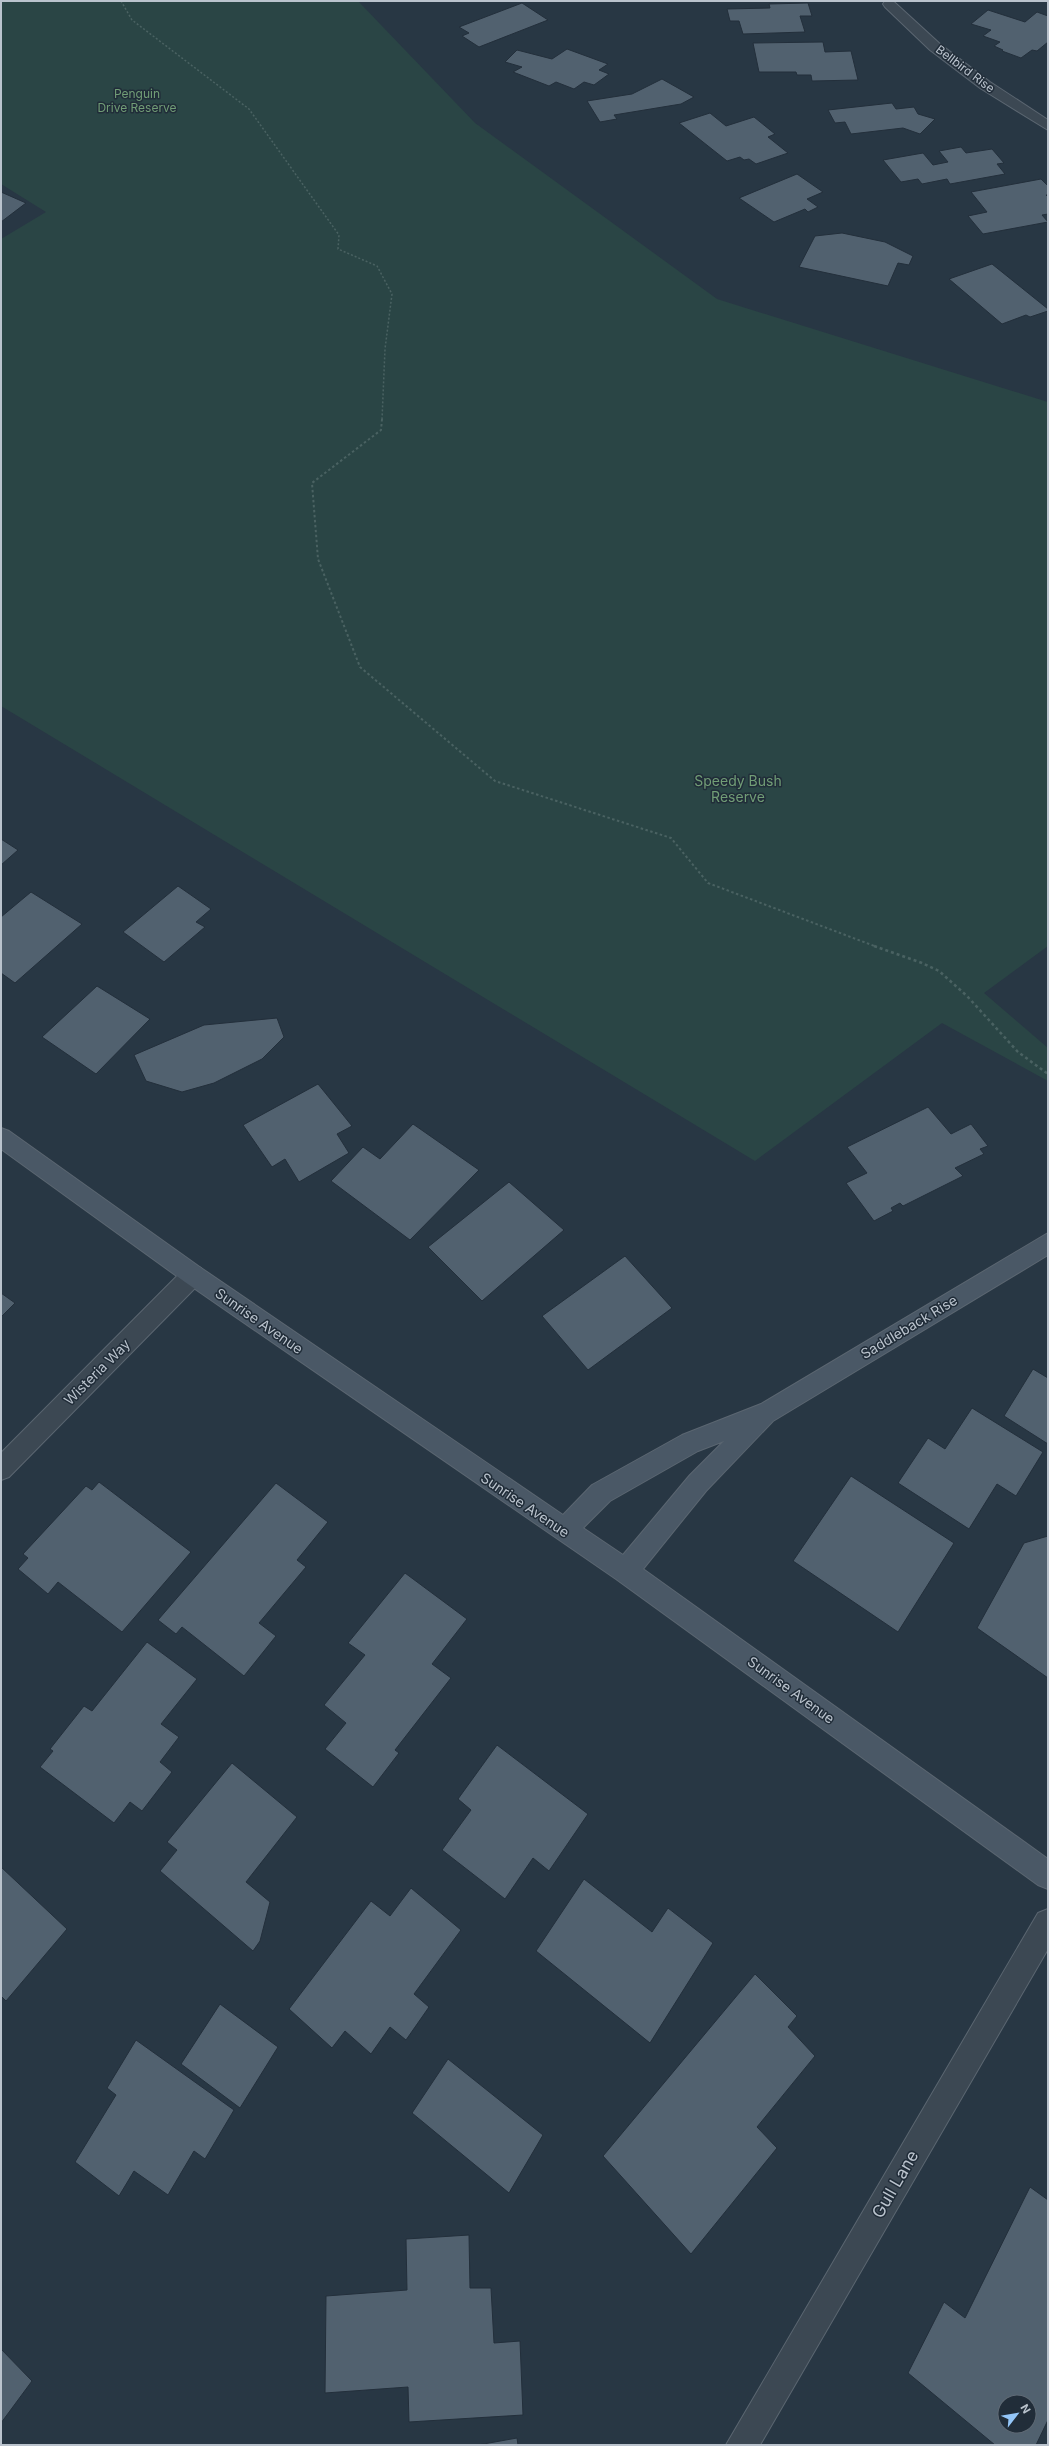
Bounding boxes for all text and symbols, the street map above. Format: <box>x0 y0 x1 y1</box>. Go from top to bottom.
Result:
street label: Bellbird Rise <box>933 42 998 96</box>
park label: Penguin Drive Reserve <box>97 86 177 115</box>
park label: Speedy Bush Reserve <box>694 772 782 805</box>
street label: Sunrise Avenue <box>212 1284 306 1357</box>
street label: Saddleback Rise <box>857 1291 960 1362</box>
street label: Wisteria Way <box>60 1335 133 1408</box>
street label: Sunrise Avenue <box>478 1469 573 1540</box>
street label: Sunrise Avenue <box>745 1652 838 1727</box>
street label: Gull Lane <box>868 2147 922 2221</box>
north arrow <box>997 2394 1037 2434</box>
text: N <box>1017 2402 1034 2416</box>

